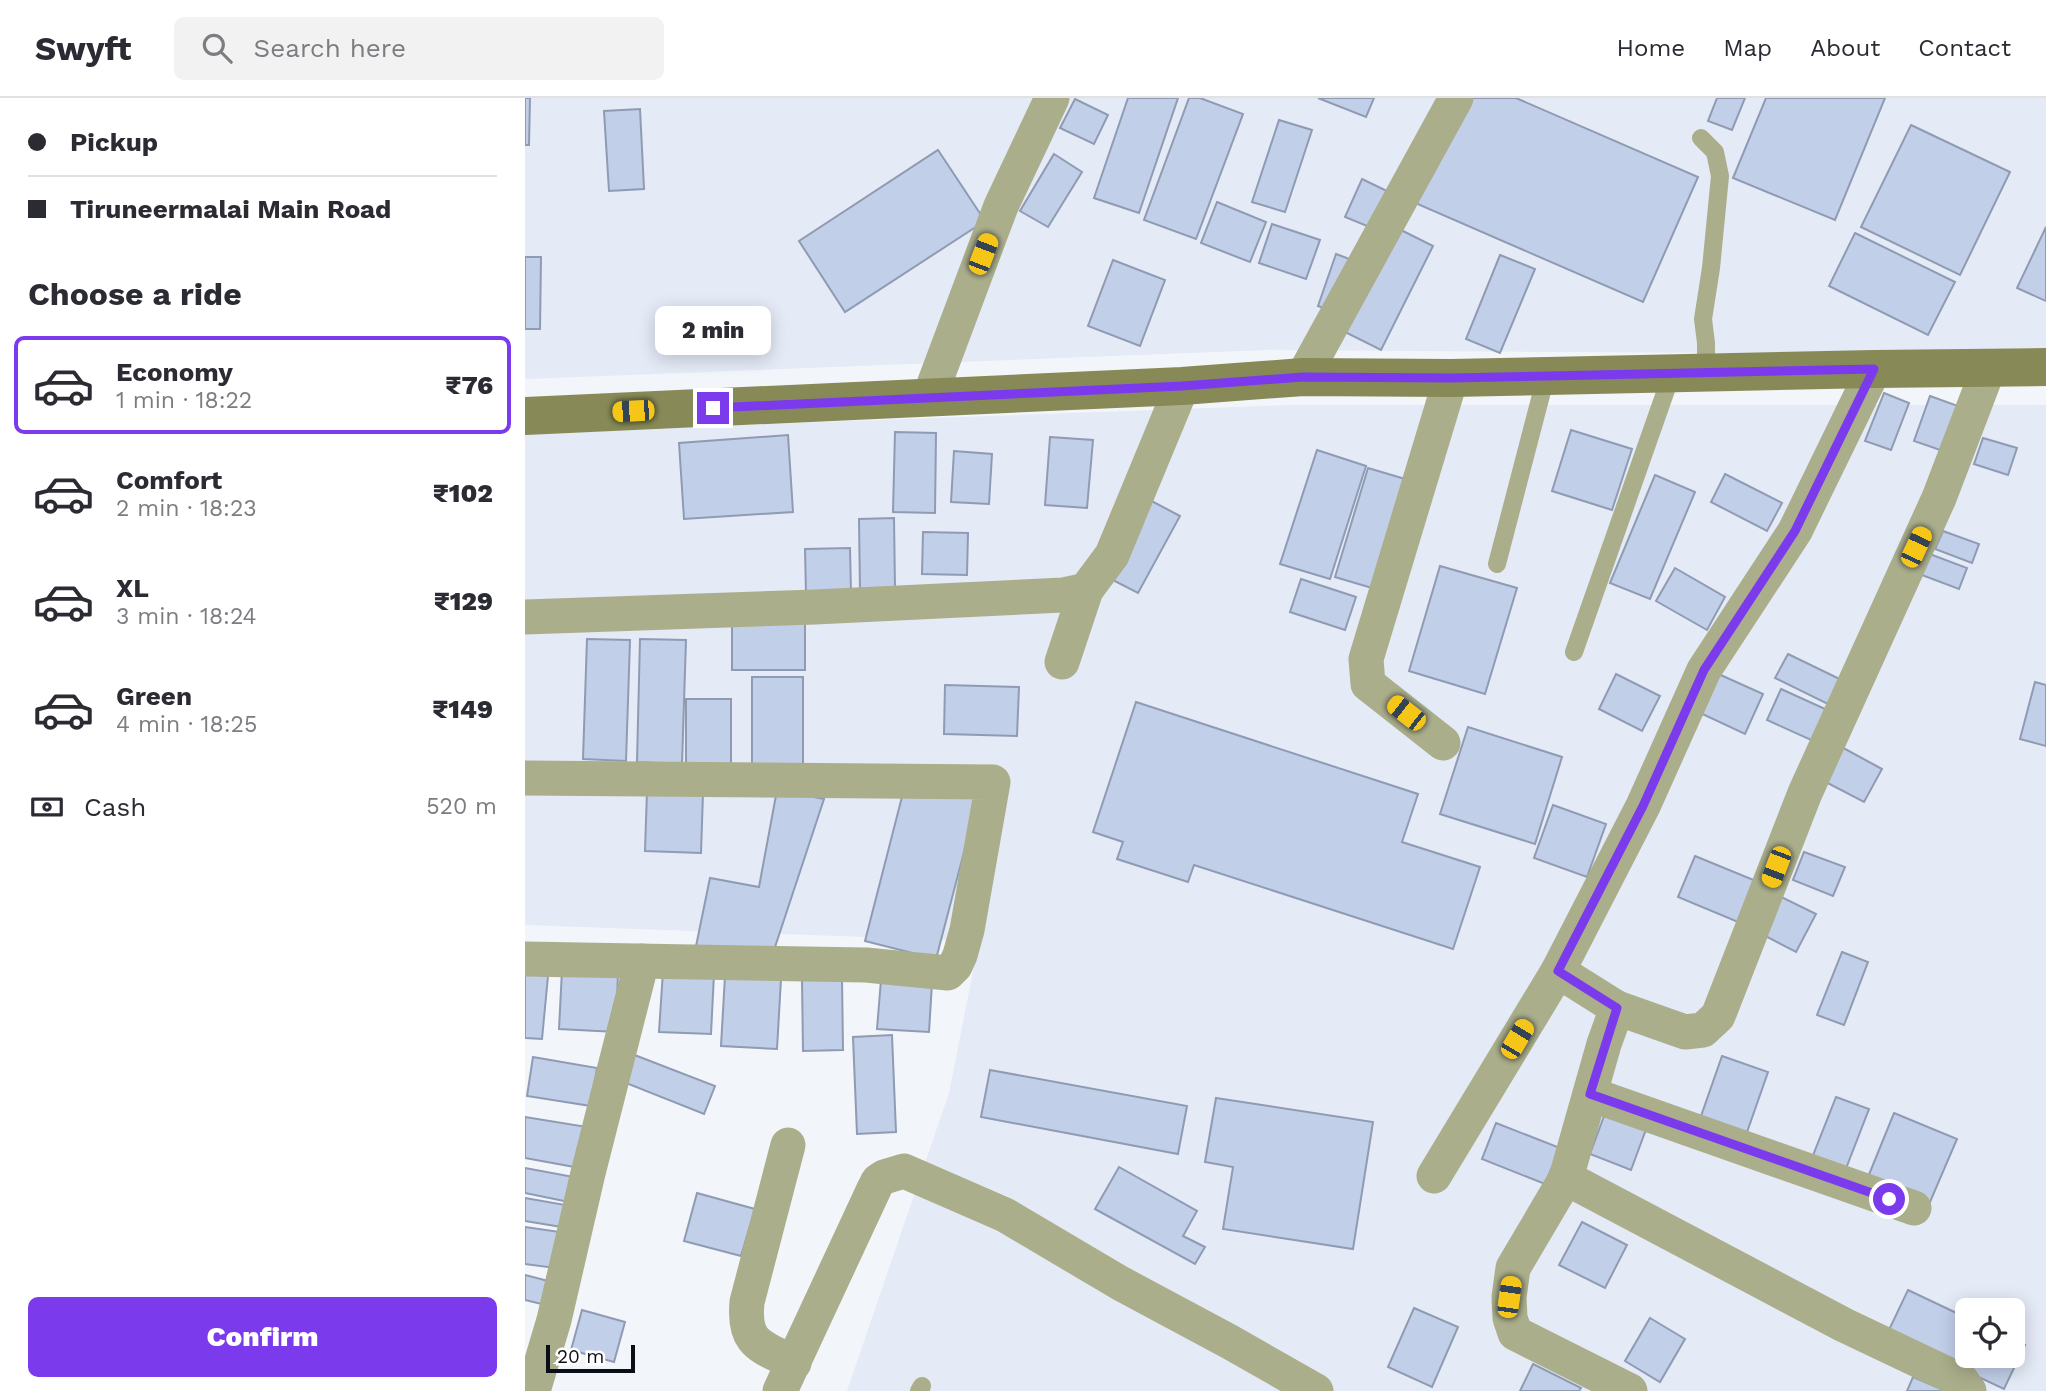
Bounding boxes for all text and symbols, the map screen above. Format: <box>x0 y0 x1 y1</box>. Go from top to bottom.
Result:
search box <box>174 17 664 80</box>
text: Swyft <box>35 29 132 68</box>
icon: search <box>198 29 236 67</box>
text: Search here <box>254 33 406 63</box>
text: Home <box>1617 34 1685 62</box>
text: Map <box>1723 34 1772 62</box>
text: About <box>1810 34 1880 62</box>
text: Contact <box>1918 34 2011 62</box>
text: Pickup <box>70 127 158 157</box>
text: Tiruneermalai Main Road <box>70 194 391 224</box>
car <box>966 231 1001 277</box>
text: Choose a ride <box>28 275 242 313</box>
callout: 2 min <box>655 306 771 356</box>
text: 2 min <box>682 317 744 344</box>
icon: car <box>32 354 95 417</box>
text: Economy <box>116 357 233 387</box>
text: ₹76 <box>445 370 493 400</box>
text: 1 min · 18:22 <box>116 387 252 414</box>
route end <box>697 392 729 424</box>
car <box>612 399 655 423</box>
icon: car <box>32 462 95 525</box>
text: Comfort <box>116 465 222 495</box>
text: ₹102 <box>433 478 493 508</box>
text: 2 min · 18:23 <box>116 495 257 522</box>
car <box>1898 524 1935 570</box>
icon: car <box>32 570 95 633</box>
text: XL <box>116 573 149 603</box>
text: ₹129 <box>434 586 493 616</box>
text: 3 min · 18:24 <box>116 603 257 630</box>
icon: car <box>32 678 95 741</box>
text: Green <box>116 681 192 711</box>
car <box>1383 692 1430 734</box>
text: ₹149 <box>432 694 493 724</box>
text: 4 min · 18:25 <box>116 711 257 738</box>
icon: cash <box>28 788 66 826</box>
text: Cash <box>84 792 146 822</box>
text: 520 m <box>426 793 497 820</box>
car <box>1759 844 1794 890</box>
car <box>1498 1016 1537 1062</box>
route start <box>1873 1183 1905 1215</box>
car <box>1496 1275 1523 1319</box>
button: Confirm <box>28 1297 497 1377</box>
map controls <box>1955 1298 2025 1368</box>
button: locate <box>1955 1298 2025 1368</box>
scale bar <box>546 1342 635 1374</box>
text: 20 m <box>557 1345 604 1368</box>

